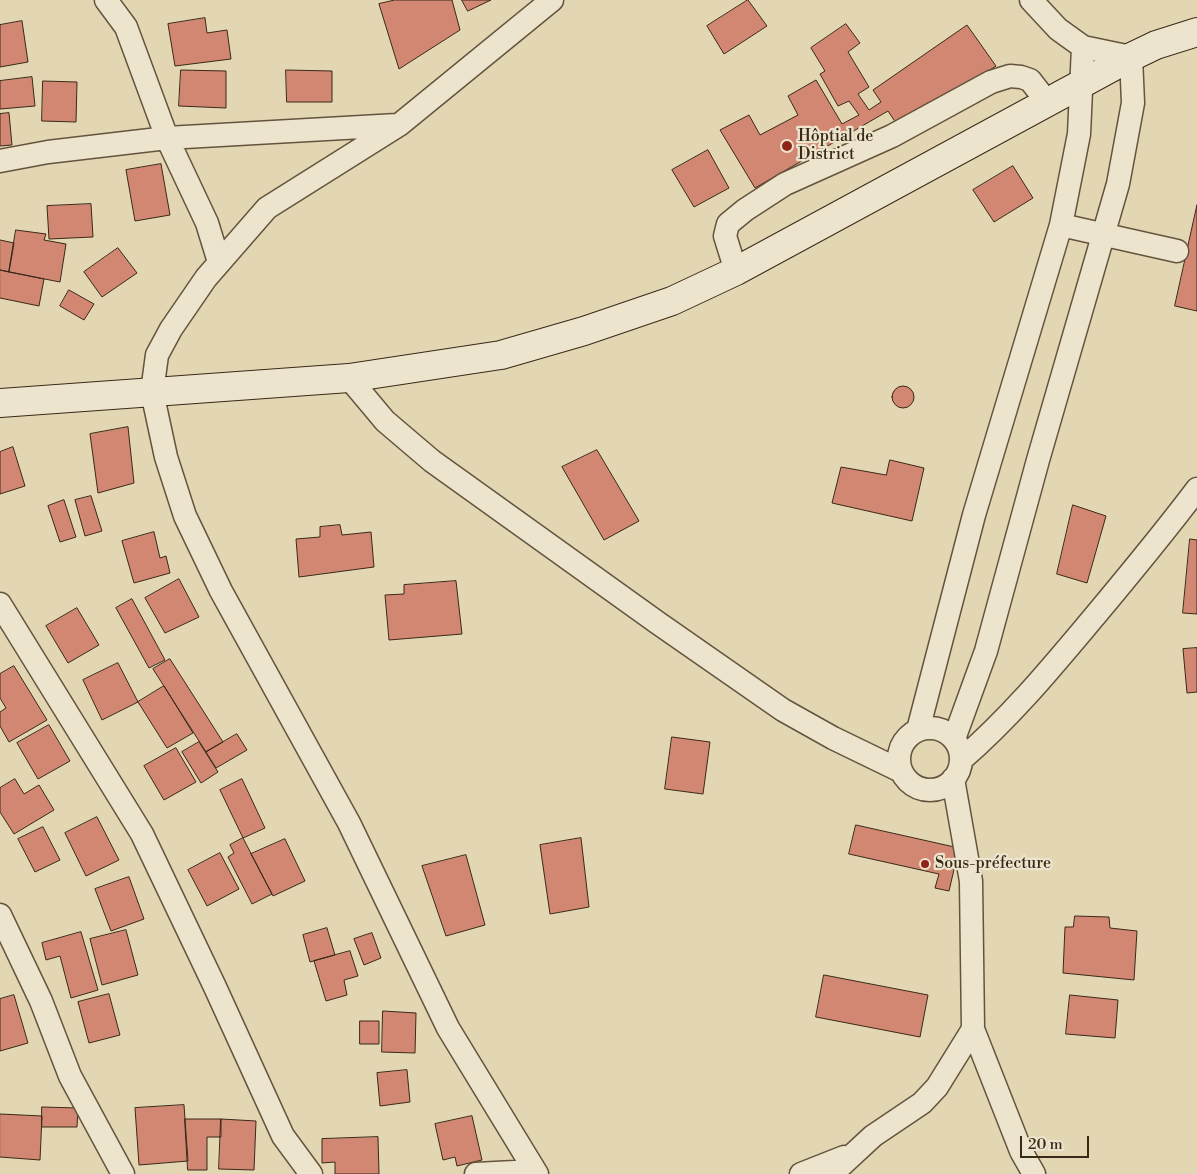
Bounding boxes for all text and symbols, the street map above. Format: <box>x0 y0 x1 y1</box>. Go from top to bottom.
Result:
place label: Hôptial de District <box>798 127 873 165</box>
marker: Hôptial de District <box>780 139 794 153</box>
place label: Sous-préfecture <box>935 854 1051 874</box>
marker: Sous-préfecture <box>919 858 931 870</box>
scale bar <box>1022 1126 1091 1158</box>
text: 20 m <box>1028 1135 1063 1154</box>

